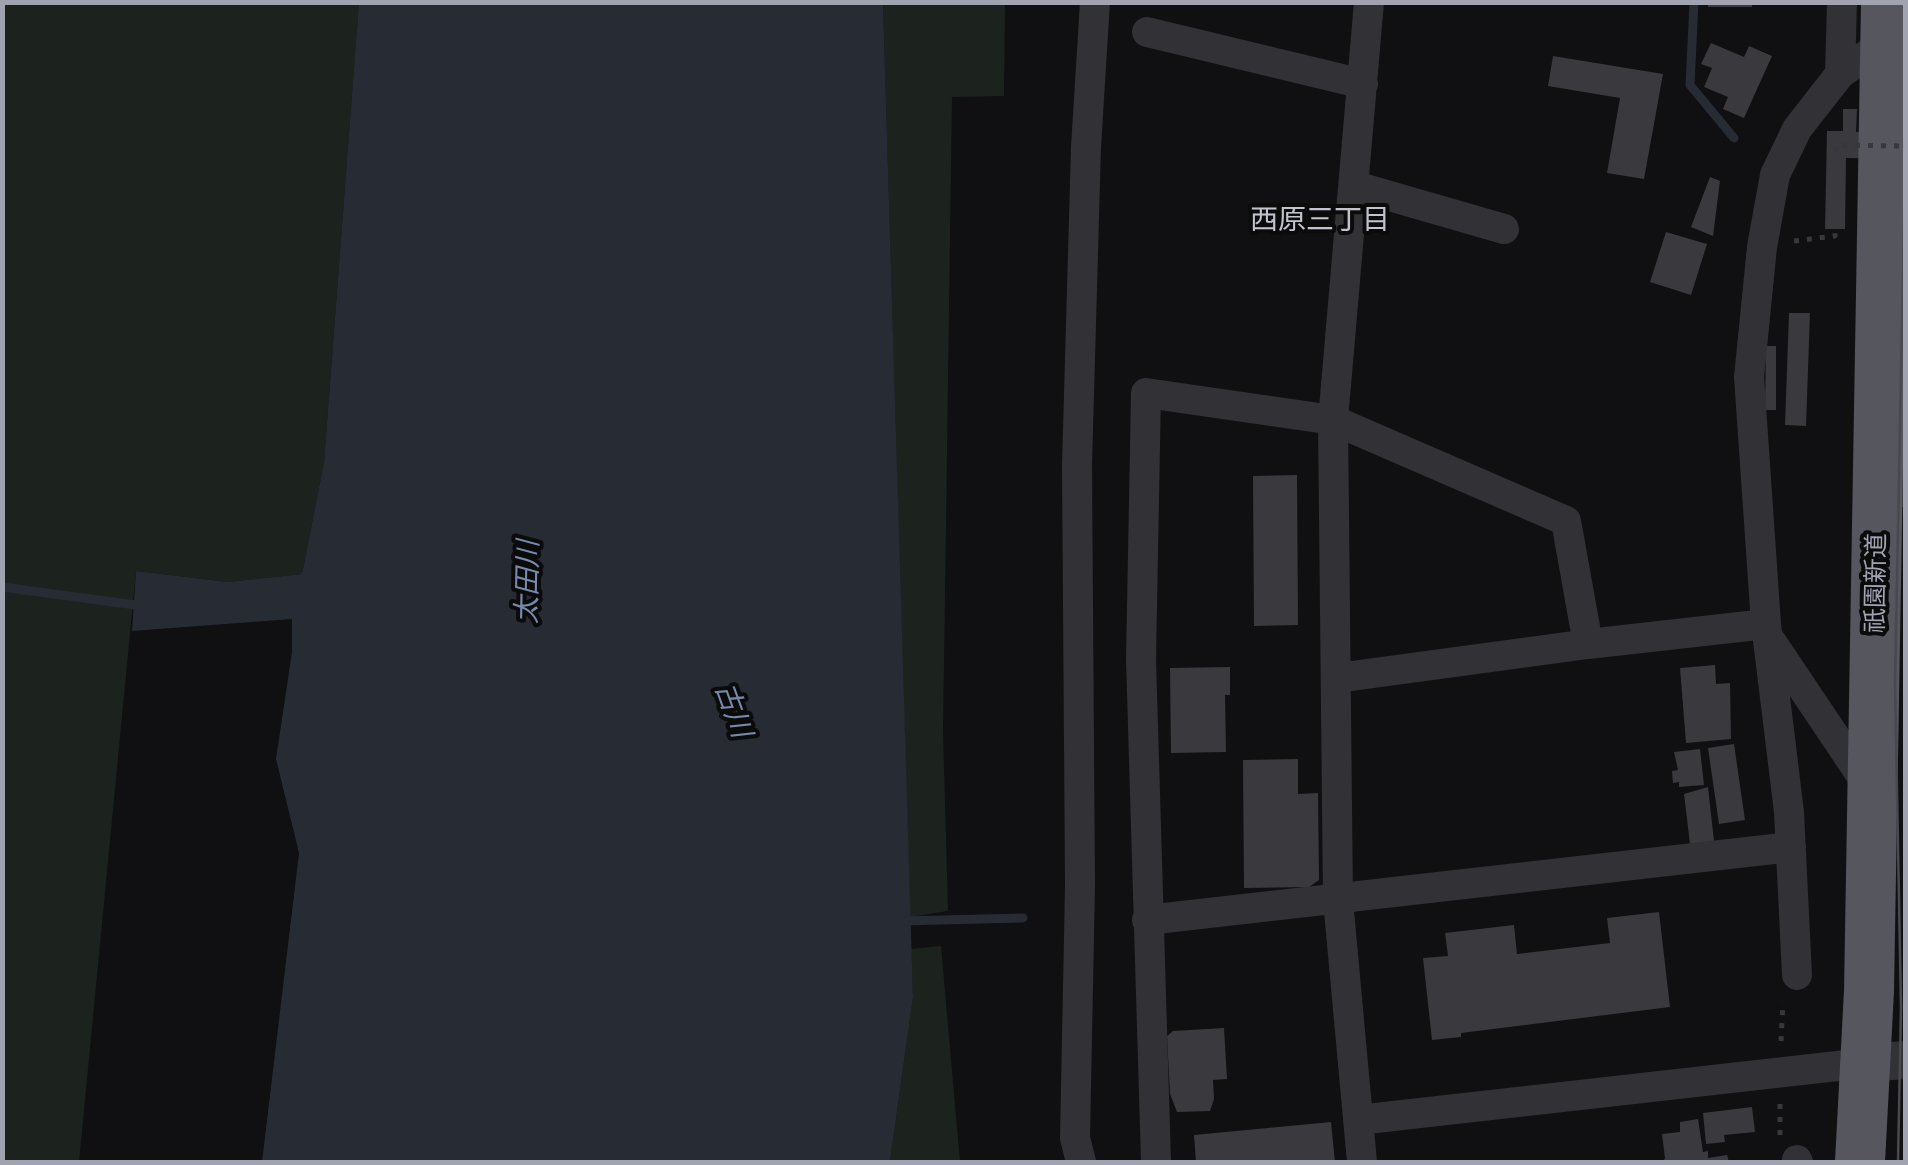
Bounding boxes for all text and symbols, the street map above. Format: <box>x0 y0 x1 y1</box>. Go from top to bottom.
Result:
district label: 西原三丁目 <box>1250 203 1390 237</box>
street label: 祇園新道 <box>1860 533 1892 633</box>
water label: 太田川 <box>510 540 546 624</box>
water label: 古川 <box>708 678 758 742</box>

